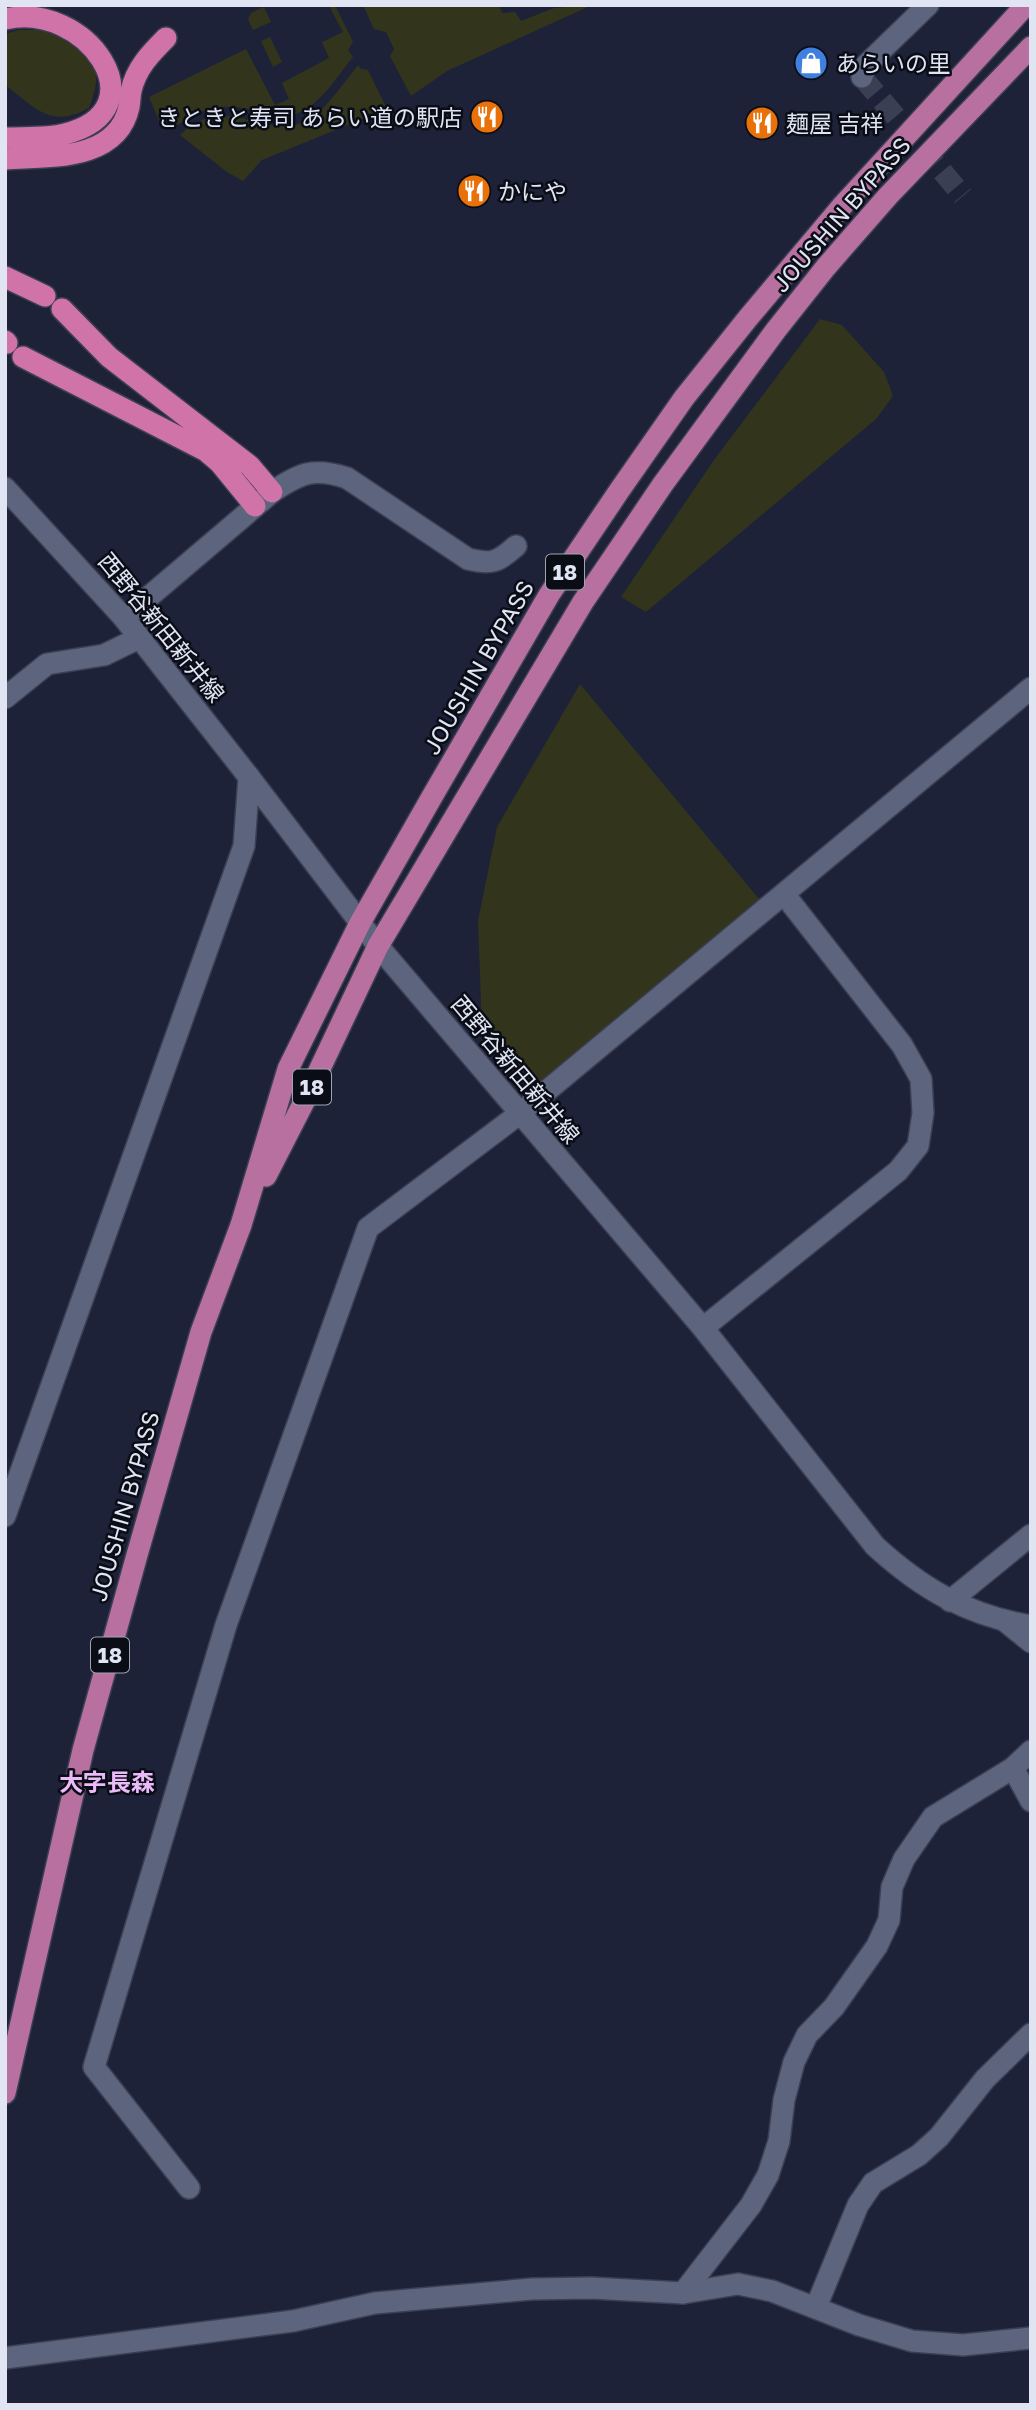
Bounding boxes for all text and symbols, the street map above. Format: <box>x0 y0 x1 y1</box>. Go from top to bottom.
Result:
shop icon: あらいの里 <box>792 44 830 82</box>
place label: あらいの里 <box>836 49 951 77</box>
restaurant icon: きときと寿司 あらい道の駅店 <box>468 98 506 136</box>
place label: きときと寿司 あらい道の駅店 <box>157 103 462 131</box>
restaurant icon: 麺屋 吉祥 <box>743 104 781 142</box>
place label: 麺屋 吉祥 <box>786 109 884 137</box>
street label: JOUSHIN BYPASS <box>766 131 916 297</box>
restaurant icon: かにや <box>455 172 493 210</box>
place label: かにや <box>498 177 567 205</box>
street label: 西野谷新田新井線 <box>93 547 231 707</box>
road number: 18 <box>546 554 584 590</box>
street label: JOUSHIN BYPASS <box>417 575 539 759</box>
street label: 西野谷新田新井線 <box>446 990 586 1148</box>
road number: 18 <box>293 1070 331 1104</box>
street label: JOUSHIN BYPASS <box>83 1408 165 1604</box>
road number: 18 <box>91 1638 129 1672</box>
district label: 大字長森 <box>59 1767 155 1796</box>

